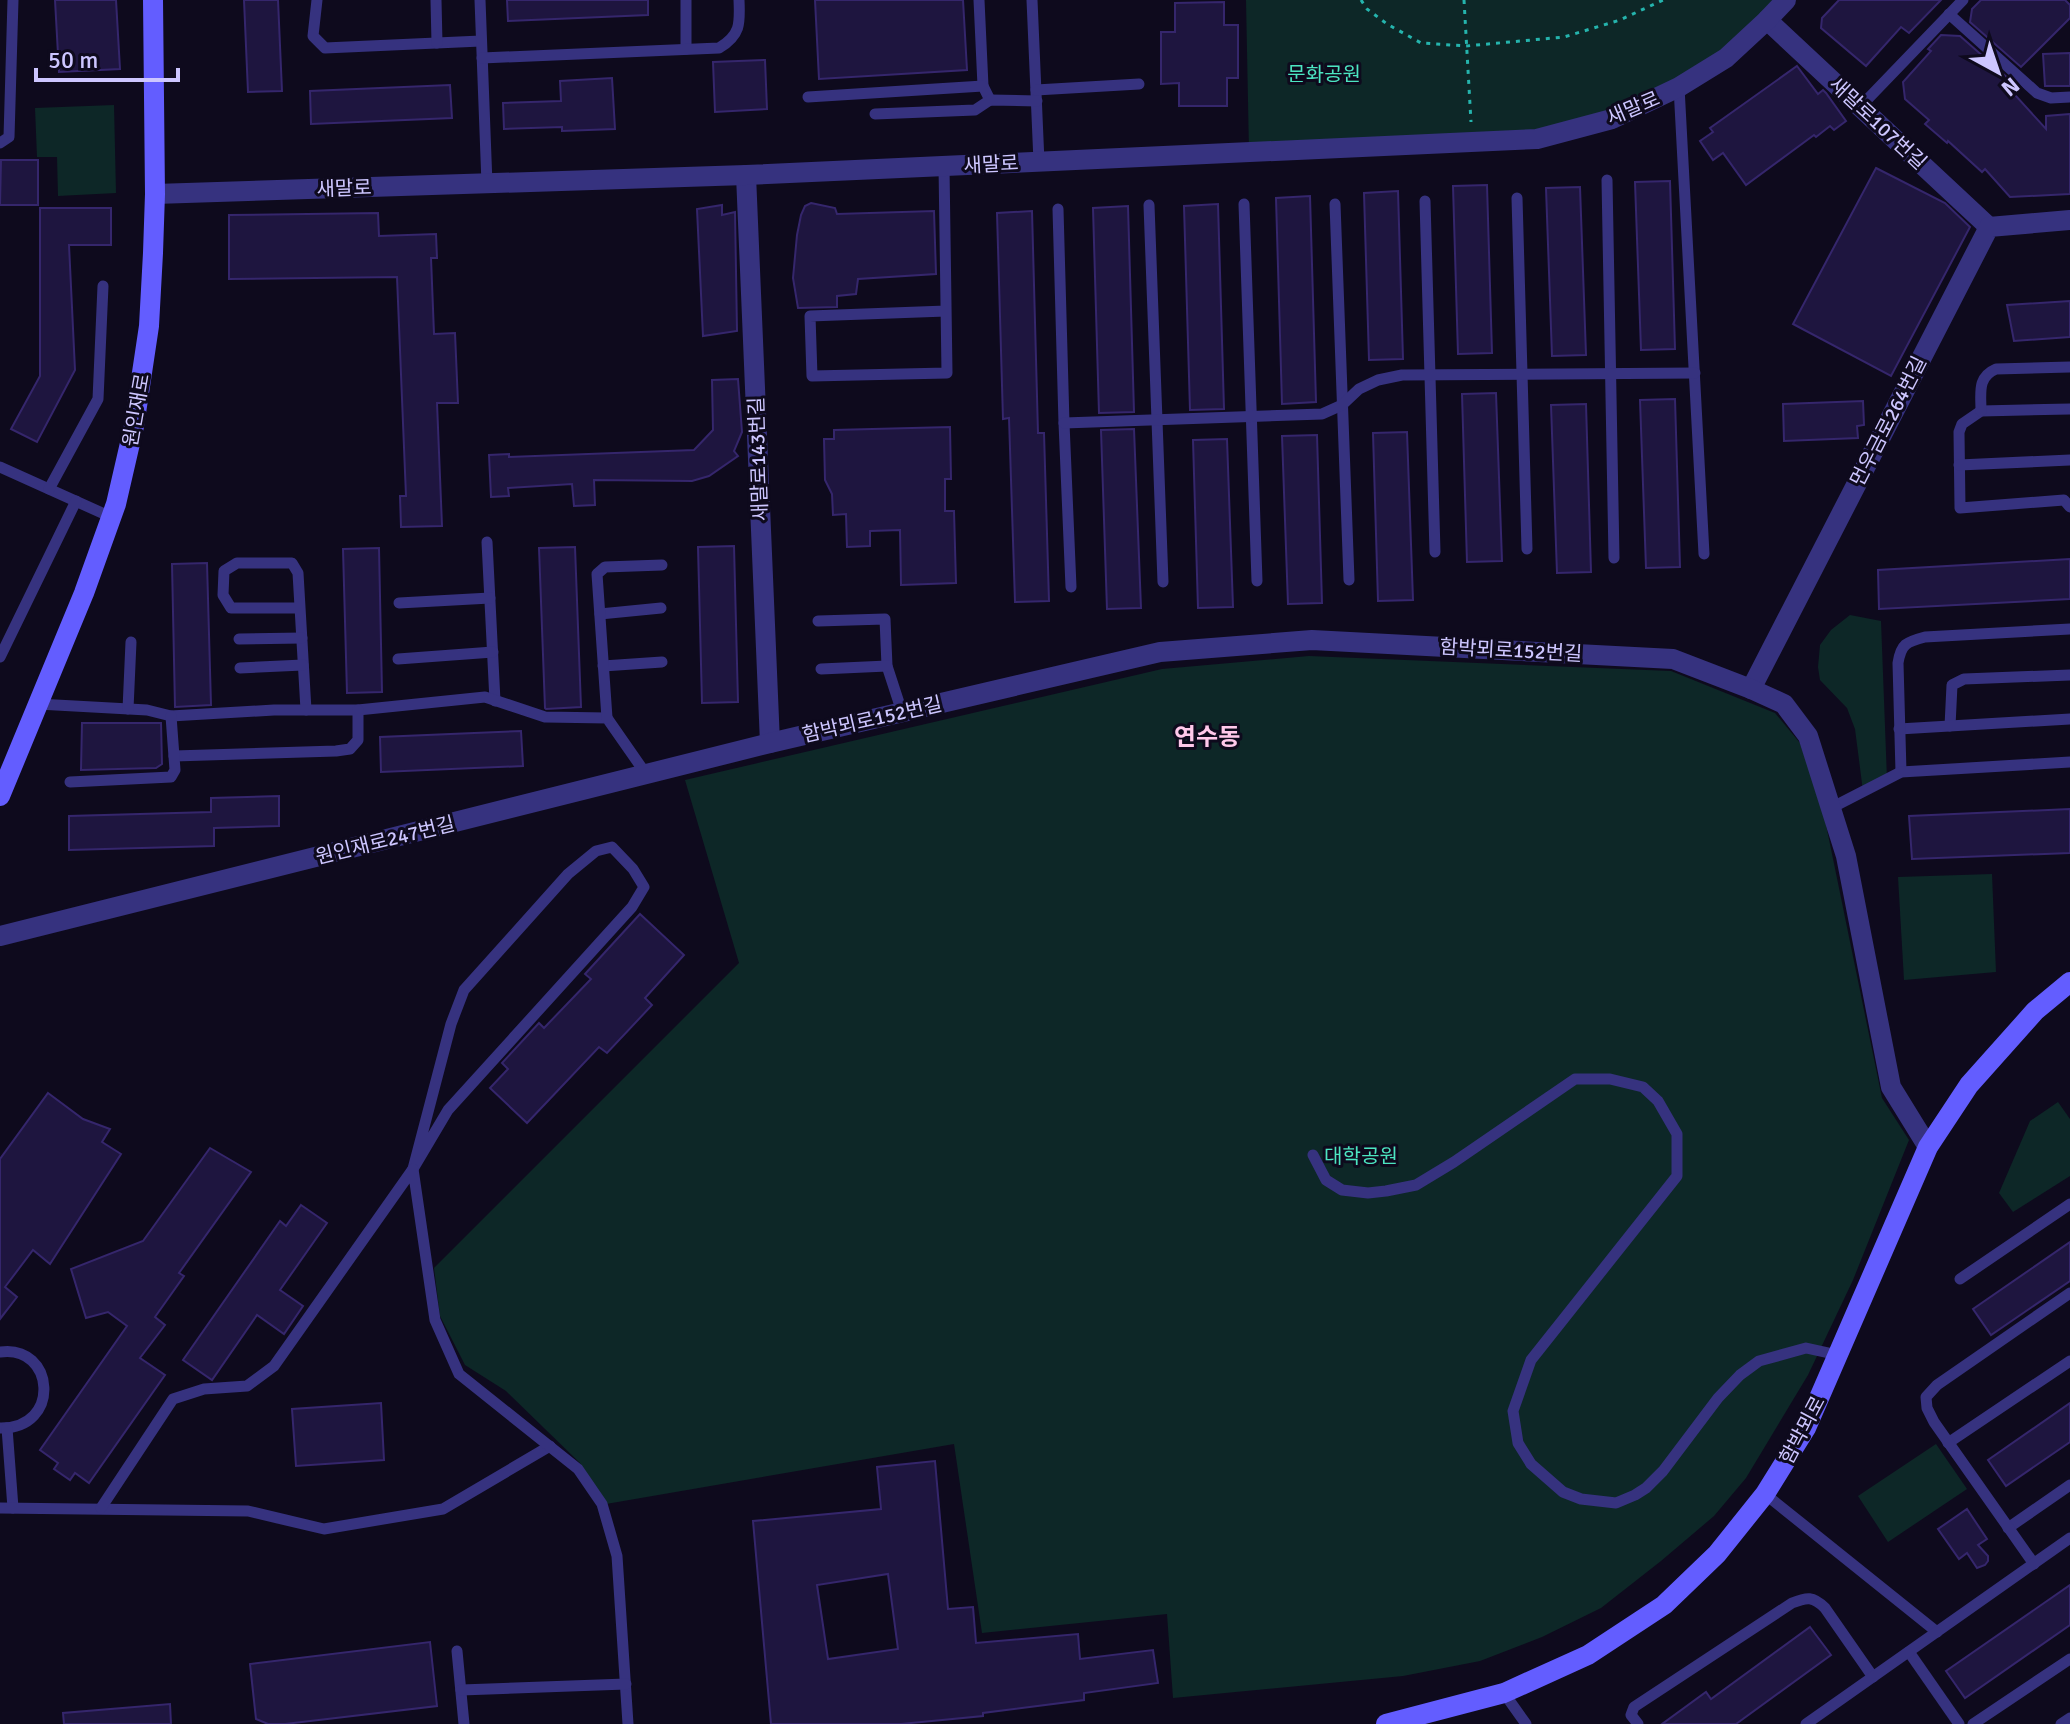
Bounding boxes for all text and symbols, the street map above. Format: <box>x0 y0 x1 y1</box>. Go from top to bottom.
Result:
scale bar <box>36 32 178 82</box>
north arrow <box>1958 32 2038 112</box>
text: 50 m <box>48 45 98 75</box>
park label: 문화공원 <box>1287 62 1361 87</box>
street label: 새말로107번길 <box>1824 72 1932 175</box>
text: N <box>1996 72 2025 102</box>
street label: 새말로 <box>1603 86 1663 131</box>
street label: 새말로 <box>963 151 1019 178</box>
street label: 새말로 <box>316 175 372 202</box>
street label: 먼우금로264번길 <box>1845 352 1932 491</box>
street label: 원인재로 <box>118 372 155 449</box>
street label: 새말로143번길 <box>744 396 773 522</box>
street label: 함박뫼로152번길 <box>1439 634 1583 667</box>
street label: 함박뫼로152번길 <box>800 691 945 748</box>
district label: 연수동 <box>1174 722 1240 752</box>
street label: 원인재로247번길 <box>313 811 457 870</box>
park label: 대학공원 <box>1324 1144 1398 1169</box>
street label: 함박뫼로 <box>1774 1392 1831 1469</box>

